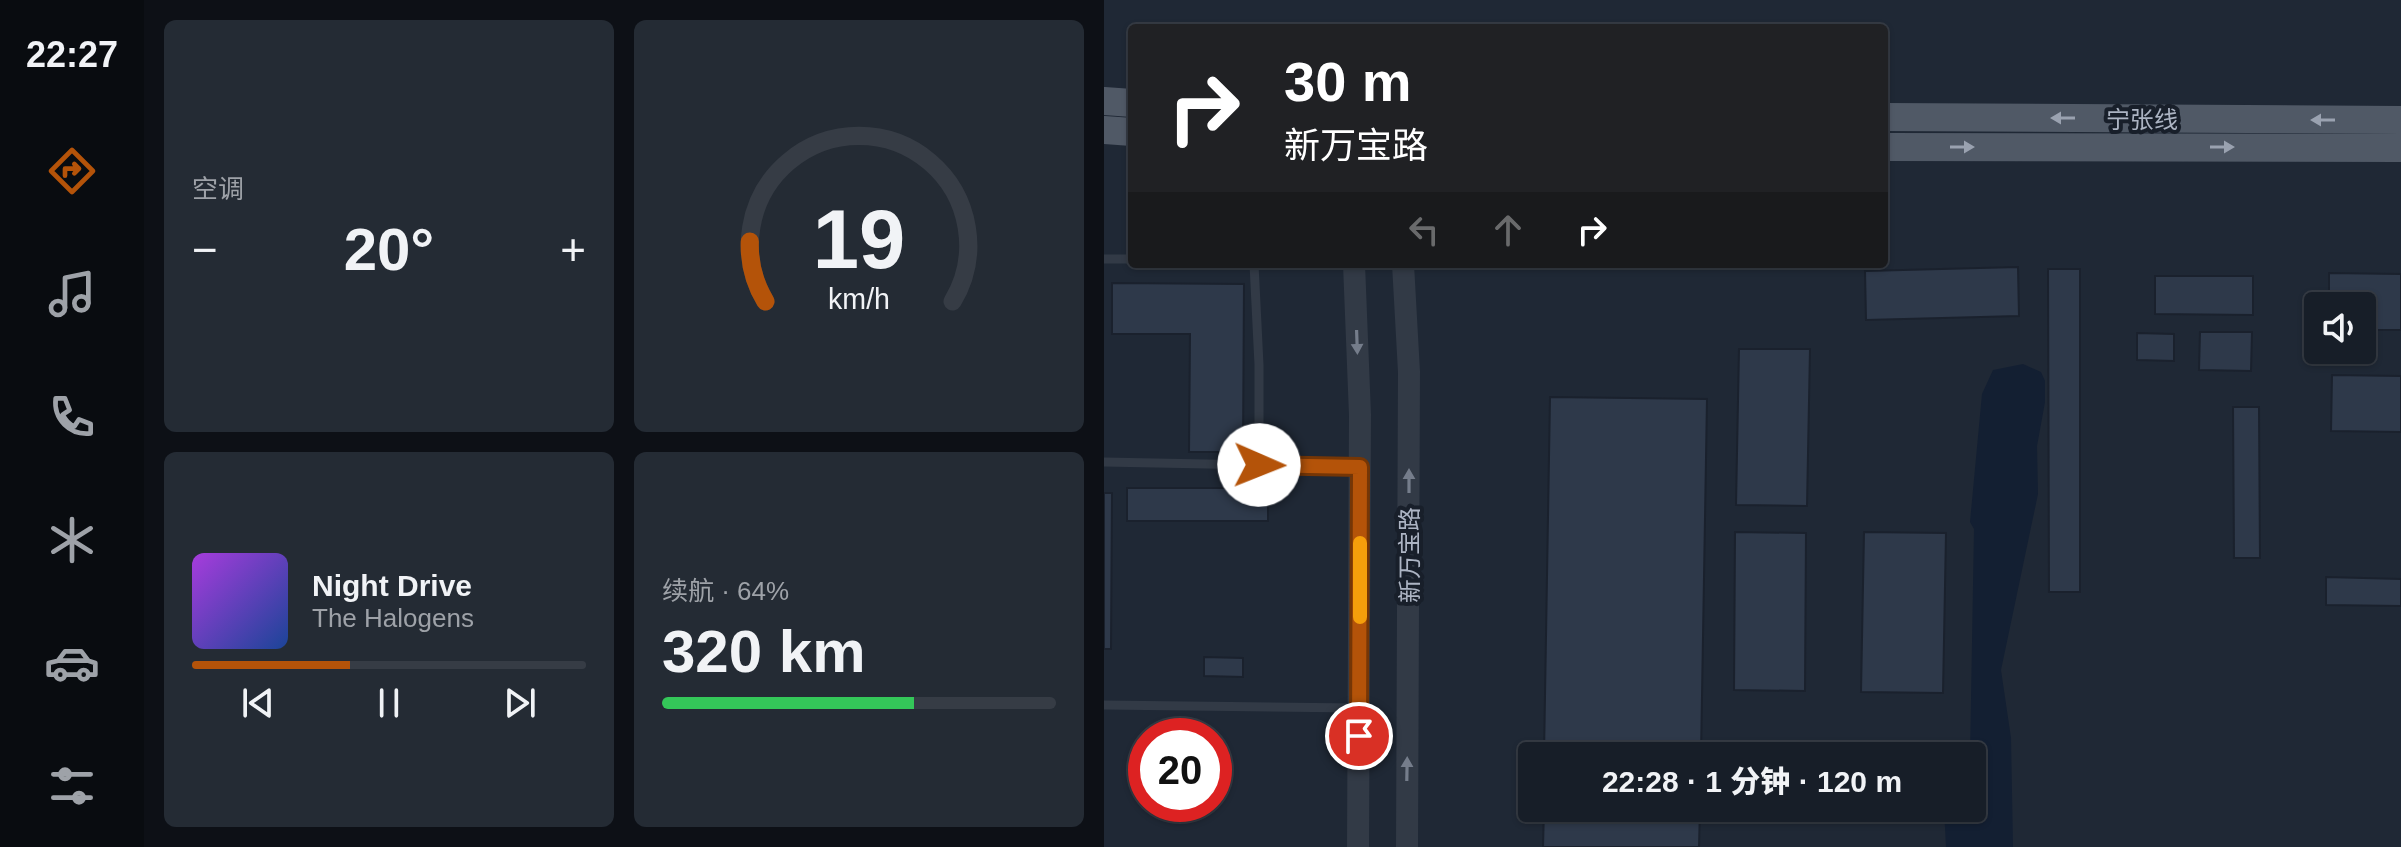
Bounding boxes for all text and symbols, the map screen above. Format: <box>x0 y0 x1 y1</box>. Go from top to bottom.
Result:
text: 22:27 <box>26 34 118 75</box>
text: 30 m <box>1284 50 1412 113</box>
icon: right <box>1152 56 1256 160</box>
street label: 宁张线 <box>2106 106 2178 133</box>
one-way arrow <box>2050 112 2075 124</box>
one-way arrow <box>2310 114 2335 126</box>
text: 新万宝路 <box>1284 125 1428 166</box>
one-way arrow <box>1950 141 1975 153</box>
one-way arrow <box>2210 141 2235 153</box>
icon: directions <box>44 143 100 199</box>
text: 空调 <box>192 174 244 204</box>
text: 19 <box>813 192 905 285</box>
icon: left <box>1402 208 1446 252</box>
icon: ahead <box>1486 208 1530 252</box>
icon: right <box>1570 208 1614 252</box>
text: 20° <box>344 216 434 283</box>
text: − <box>192 225 218 274</box>
text: + <box>560 225 586 274</box>
icon: music <box>44 266 100 322</box>
text: km/h <box>828 283 890 315</box>
map controls <box>2304 292 2376 364</box>
button: sound <box>2304 292 2376 364</box>
one-way arrow <box>1351 330 1364 355</box>
icon: phone <box>44 389 100 445</box>
position arrow <box>1217 423 1301 507</box>
one-way arrow <box>1403 468 1415 493</box>
street label: 新万宝路 <box>1396 507 1423 603</box>
icon: climate <box>44 512 100 568</box>
text: Night Drive <box>312 569 472 602</box>
text: 续航 · 64% <box>662 576 789 606</box>
text: The Halogens <box>312 603 474 633</box>
text: 320 km <box>662 618 866 685</box>
icon: car <box>44 635 100 691</box>
icon: previous <box>236 681 280 725</box>
icon: pause <box>367 681 411 725</box>
icon: next <box>498 681 542 725</box>
pin <box>1325 702 1393 770</box>
icon: arrive <box>1337 714 1381 758</box>
speed limit sign: 20 <box>1128 718 1232 822</box>
one-way arrow <box>1401 756 1413 781</box>
icon: filters <box>44 758 100 814</box>
text: 22:28 · 1 分钟 · 120 m <box>1602 765 1902 798</box>

